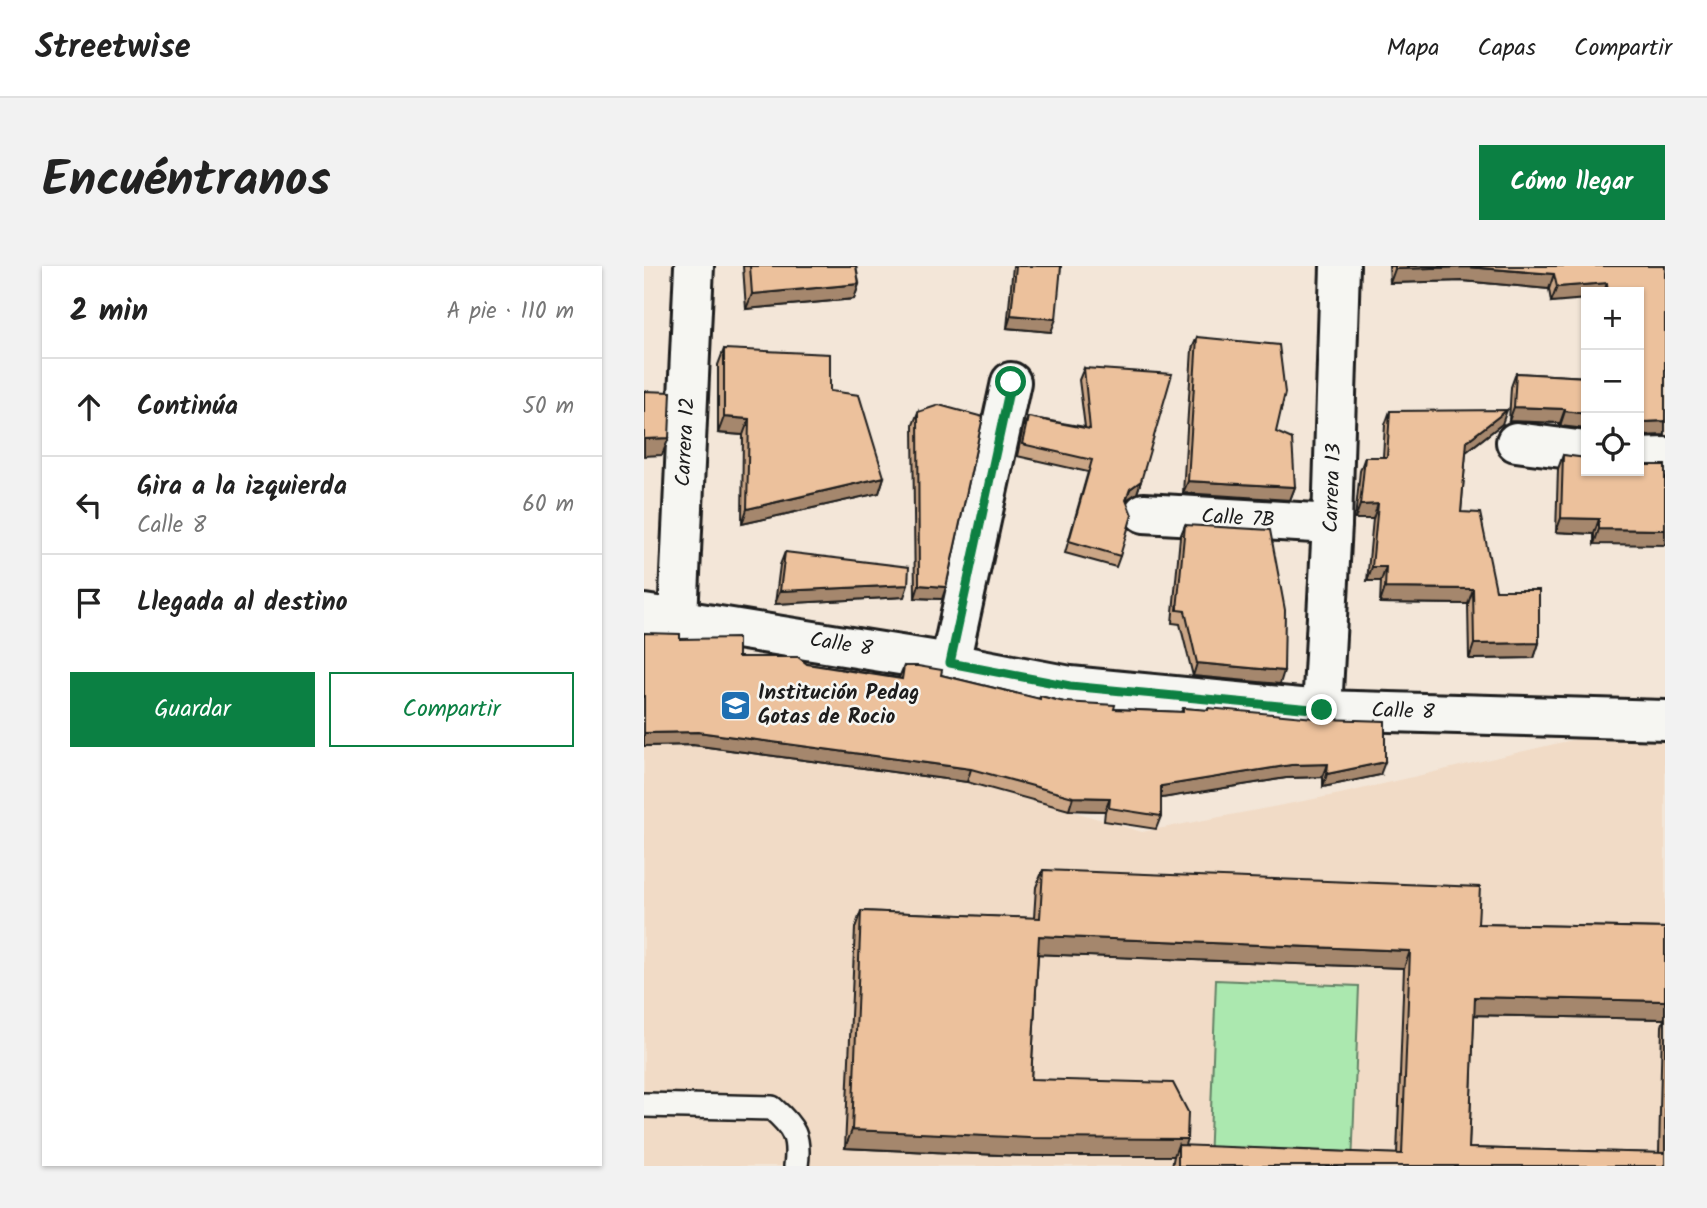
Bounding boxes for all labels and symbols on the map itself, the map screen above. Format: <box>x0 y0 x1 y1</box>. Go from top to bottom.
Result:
route start <box>995 366 1026 397</box>
street label: Carrera 12 <box>667 396 705 488</box>
street label: Carrera 13 <box>1315 443 1351 533</box>
street label: Calle 7B <box>1200 501 1276 537</box>
street label: Calle 8 <box>807 624 875 666</box>
place label: Institución Pedag Gotas de Rocio <box>758 677 919 734</box>
school or university icon: Institución Pedag Gotas de Rocio <box>718 688 752 722</box>
route end <box>1306 694 1337 725</box>
street label: Calle 8 <box>1371 694 1436 730</box>

